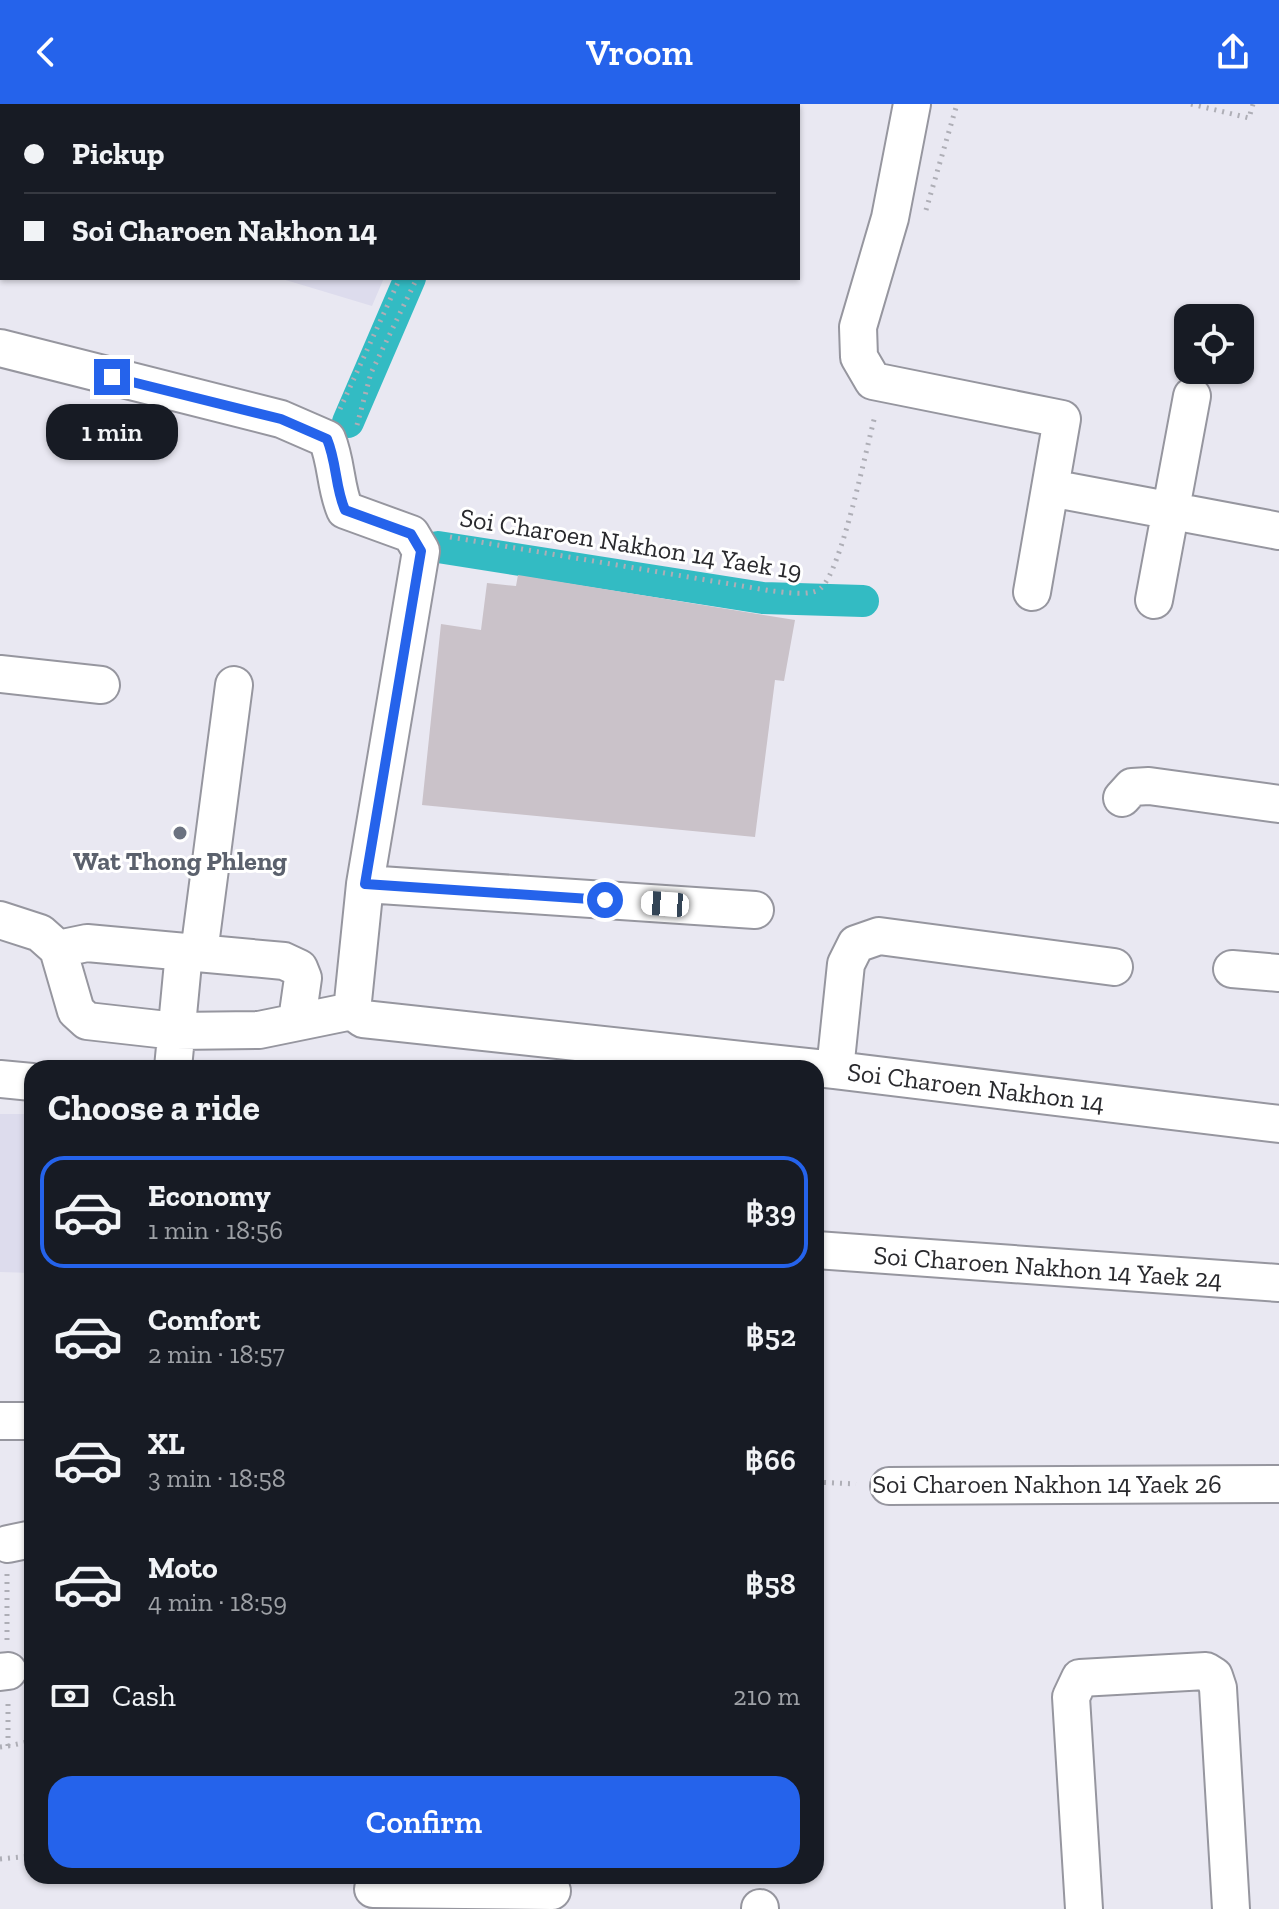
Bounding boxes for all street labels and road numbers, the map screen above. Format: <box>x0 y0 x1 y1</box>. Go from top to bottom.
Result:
street label: Soi Charoen Nakhon 14 Yaek 19 <box>458 501 804 587</box>
street label: Soi Charoen Nakhon 14 <box>846 1055 1106 1119</box>
street label: Soi Charoen Nakhon 14 Yaek 24 <box>872 1239 1224 1295</box>
street label: Soi Charoen Nakhon 14 Yaek 26 <box>872 1468 1222 1500</box>

